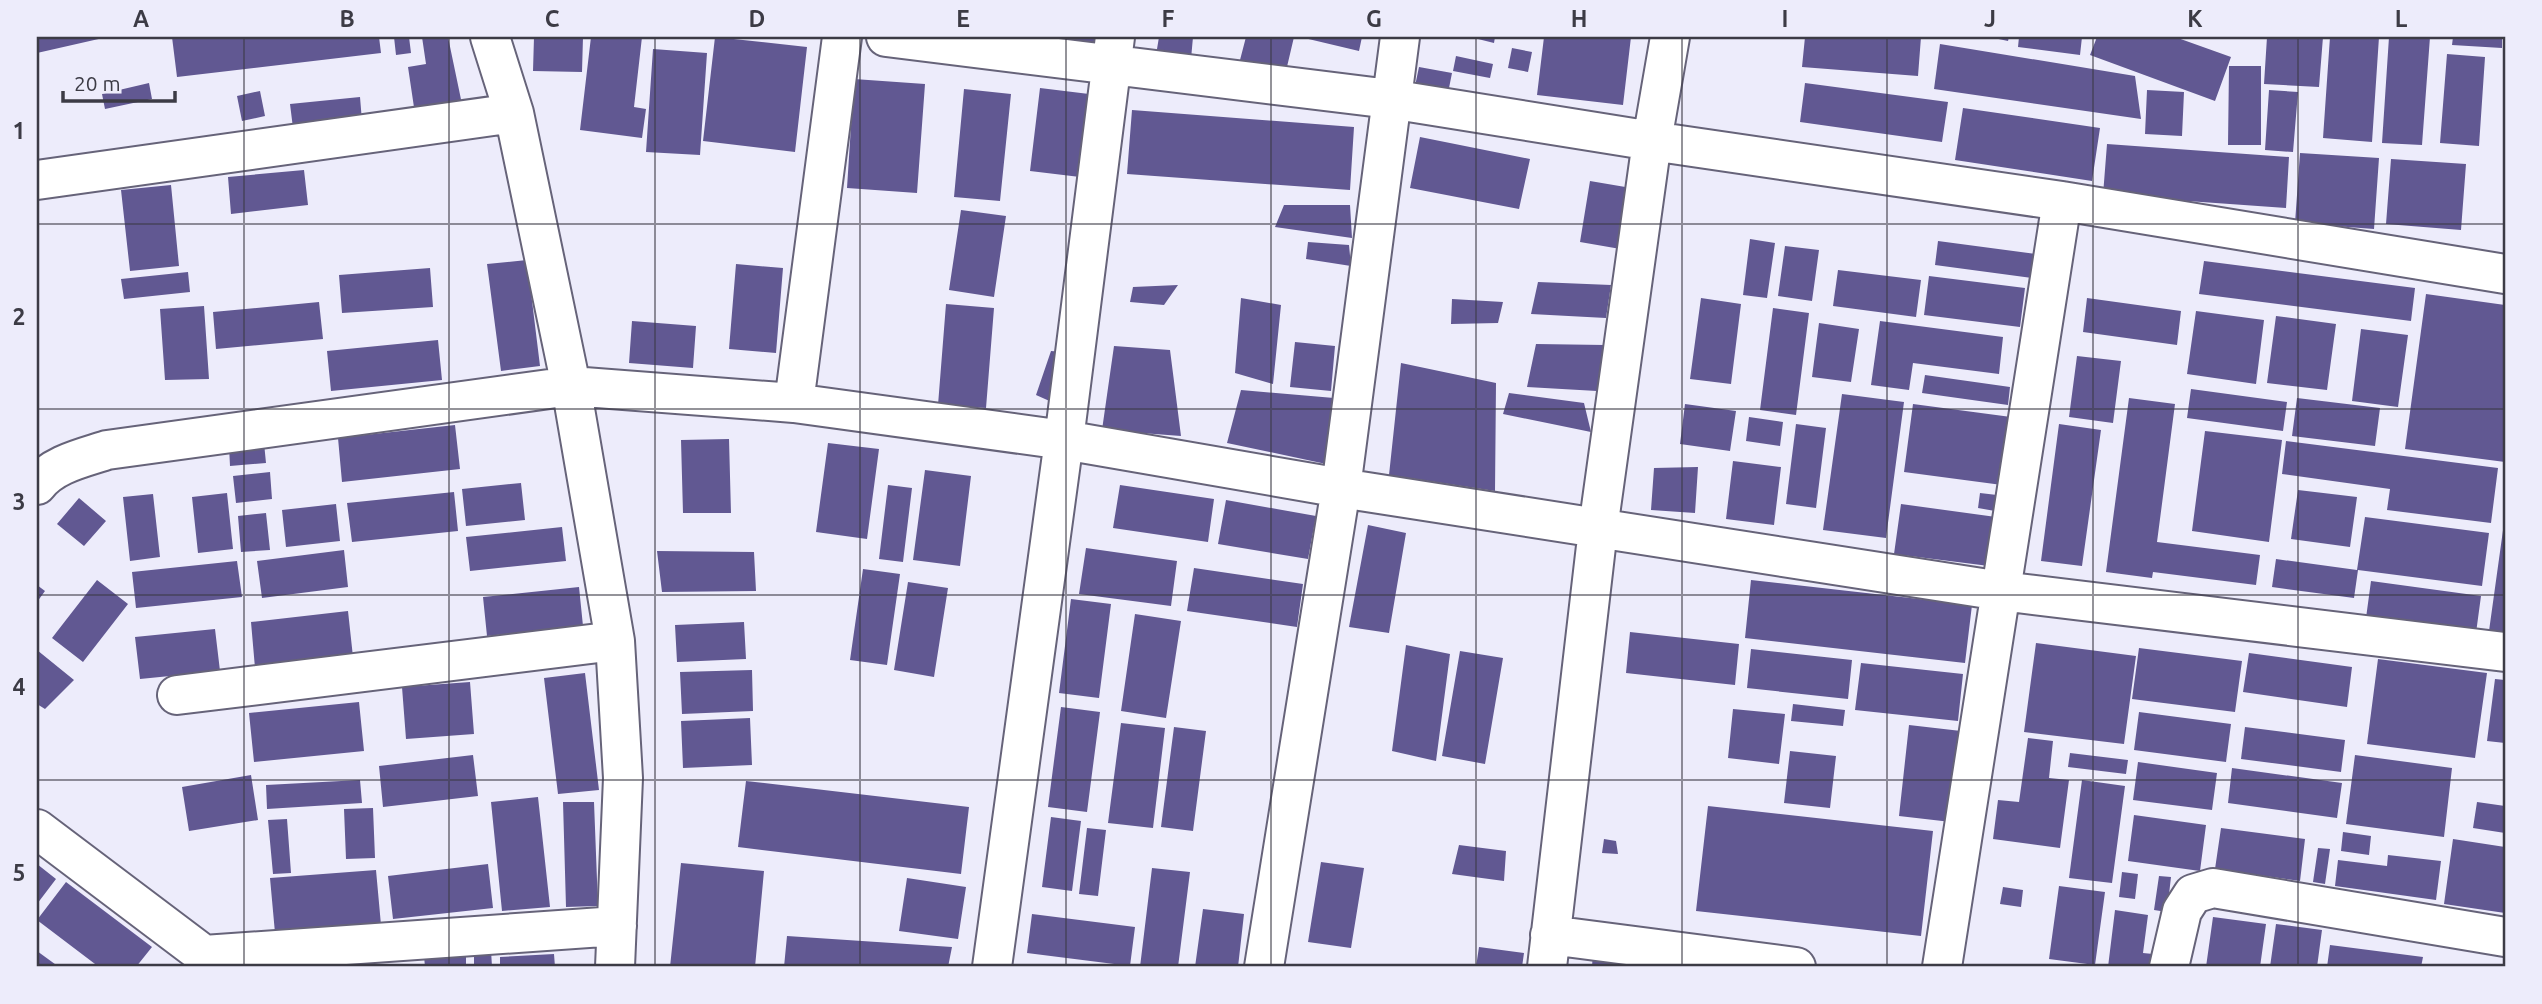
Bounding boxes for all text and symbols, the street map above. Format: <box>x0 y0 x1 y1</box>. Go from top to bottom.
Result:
text: A <box>133 6 149 31</box>
text: B <box>339 6 355 31</box>
text: C <box>545 6 560 31</box>
text: D <box>749 6 765 31</box>
text: E <box>956 6 970 31</box>
text: F <box>1162 6 1175 31</box>
text: G <box>1366 6 1382 31</box>
text: H <box>1571 6 1587 31</box>
text: I <box>1782 6 1788 31</box>
text: J <box>1984 6 1996 31</box>
text: K <box>2187 6 2203 31</box>
text: L <box>2395 6 2408 31</box>
scale bar <box>63 60 175 104</box>
text: 20 m <box>74 71 121 95</box>
text: 1 <box>13 118 25 143</box>
text: 2 <box>13 304 25 329</box>
text: 3 <box>13 489 25 514</box>
text: 4 <box>13 674 26 699</box>
text: 5 <box>13 860 25 885</box>

